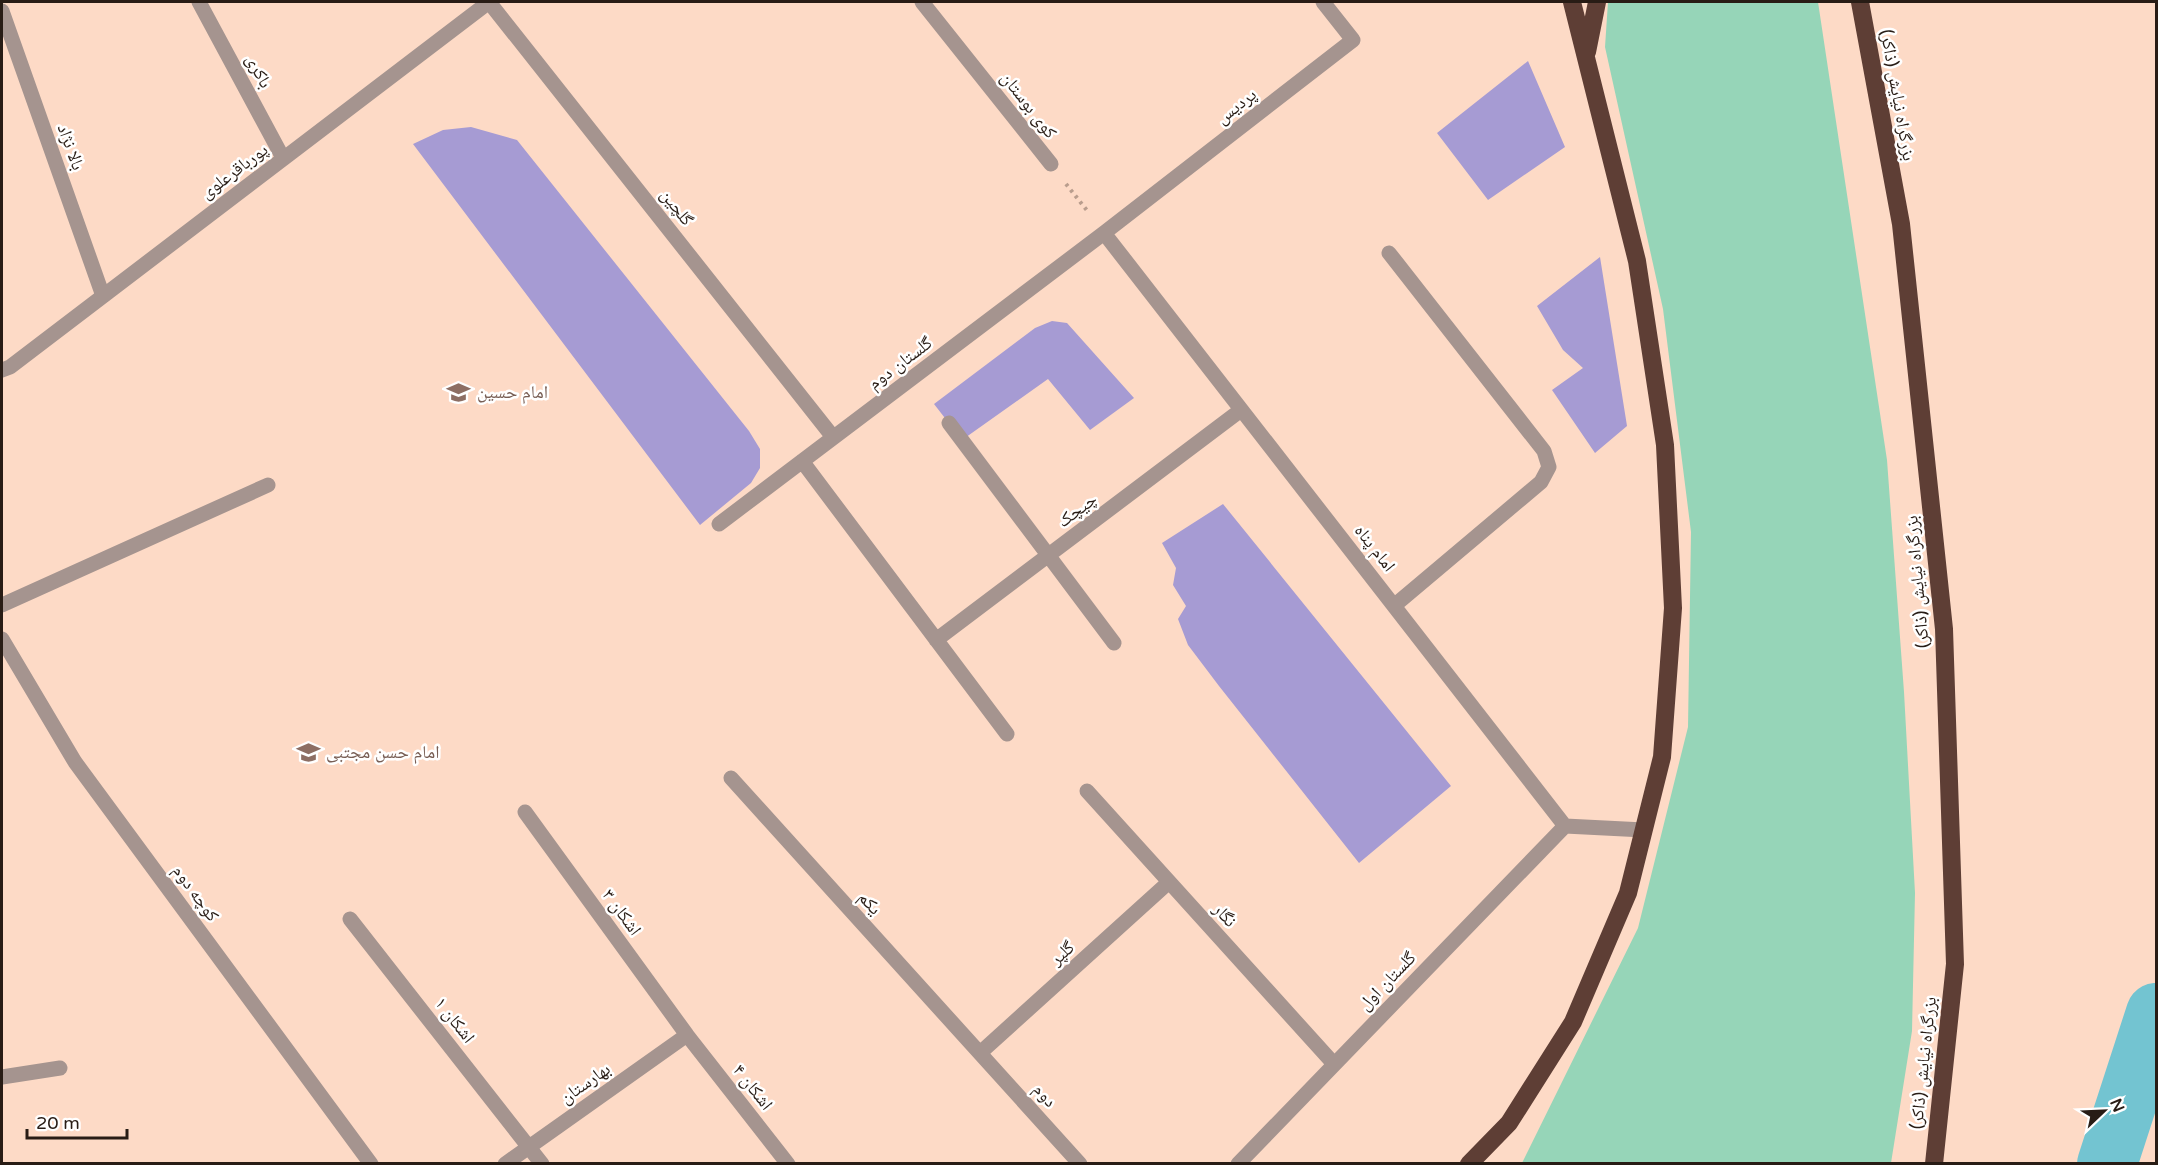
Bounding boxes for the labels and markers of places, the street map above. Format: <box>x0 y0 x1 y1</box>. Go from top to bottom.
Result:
school or university icon: امام حسین <box>446 379 472 405</box>
place label: امام حسین <box>477 381 548 404</box>
school or university icon: امام حسن مجتبی <box>295 739 321 765</box>
place label: امام حسن مجتبی <box>326 741 439 764</box>

